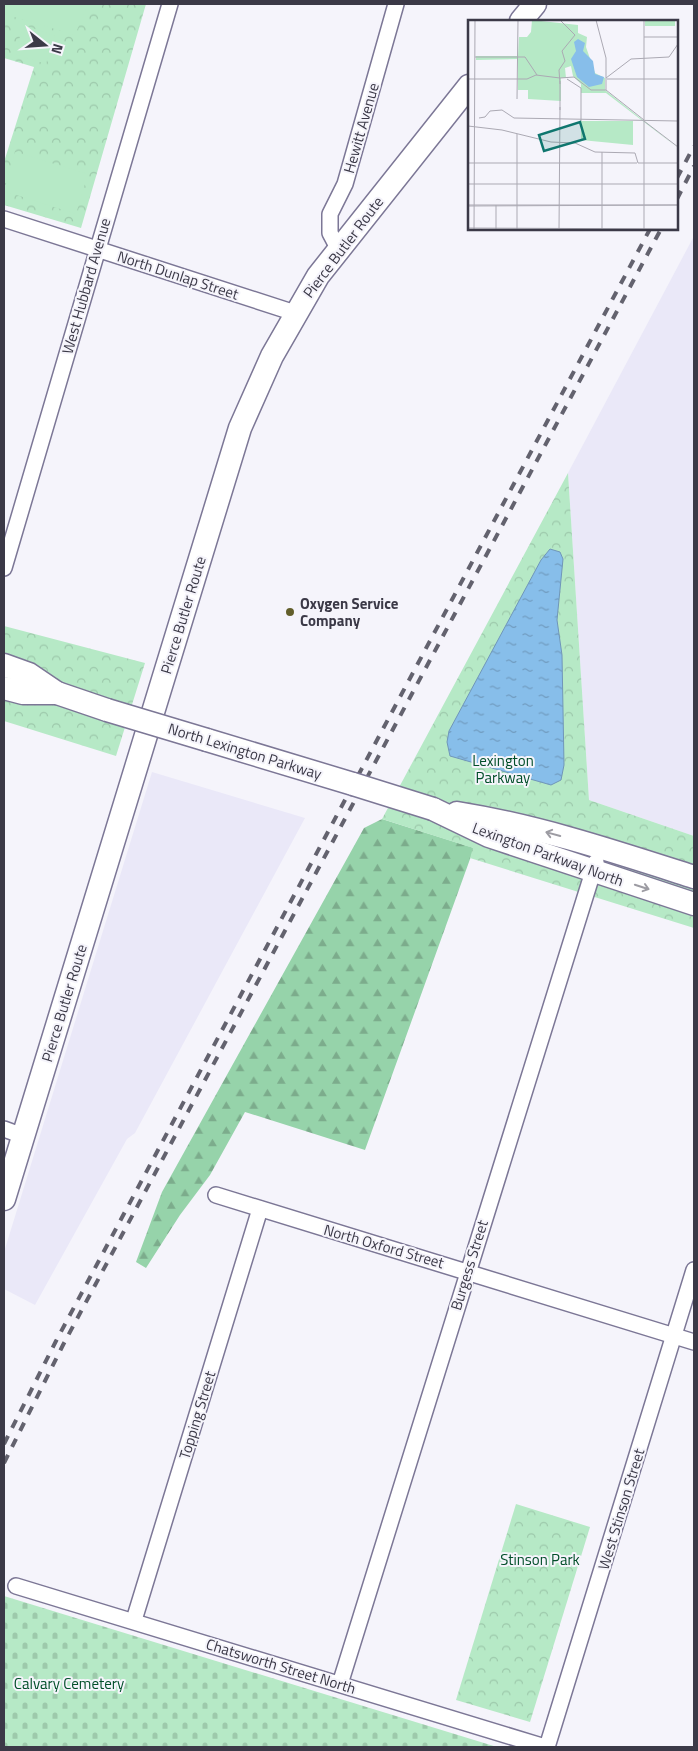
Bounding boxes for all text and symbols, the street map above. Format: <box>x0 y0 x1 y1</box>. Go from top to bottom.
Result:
north arrow <box>20 20 70 70</box>
inset map <box>468 20 678 230</box>
text: N <box>46 41 69 57</box>
street label: Hewitt Avenue <box>337 80 385 176</box>
street label: Pierce Butler Route <box>297 191 389 303</box>
street label: West Hubbard Avenue <box>56 215 116 357</box>
street label: North Dunlap Street <box>114 245 242 306</box>
street label: Pierce Butler Route <box>154 553 212 677</box>
place label: Oxygen Service Company <box>300 592 399 632</box>
marker: Oxygen Service Company <box>284 606 296 618</box>
street label: North Lexington Parkway <box>165 717 325 785</box>
park label: Lexington Parkway <box>472 749 534 789</box>
street label: Lexington Parkway North <box>469 816 627 892</box>
one-way arrow <box>545 829 561 839</box>
one-way arrow <box>634 883 650 893</box>
street label: Pierce Butler Route <box>35 941 93 1065</box>
street label: Burgess Street <box>444 1216 494 1313</box>
street label: North Oxford Street <box>321 1218 448 1274</box>
street label: Topping Street <box>173 1367 222 1462</box>
street label: West Stinson Street <box>592 1445 651 1572</box>
park label: Stinson Park <box>500 1548 580 1571</box>
street label: Chatsworth Street North <box>203 1632 359 1700</box>
park label: Calvary Cemetery <box>14 1672 124 1695</box>

